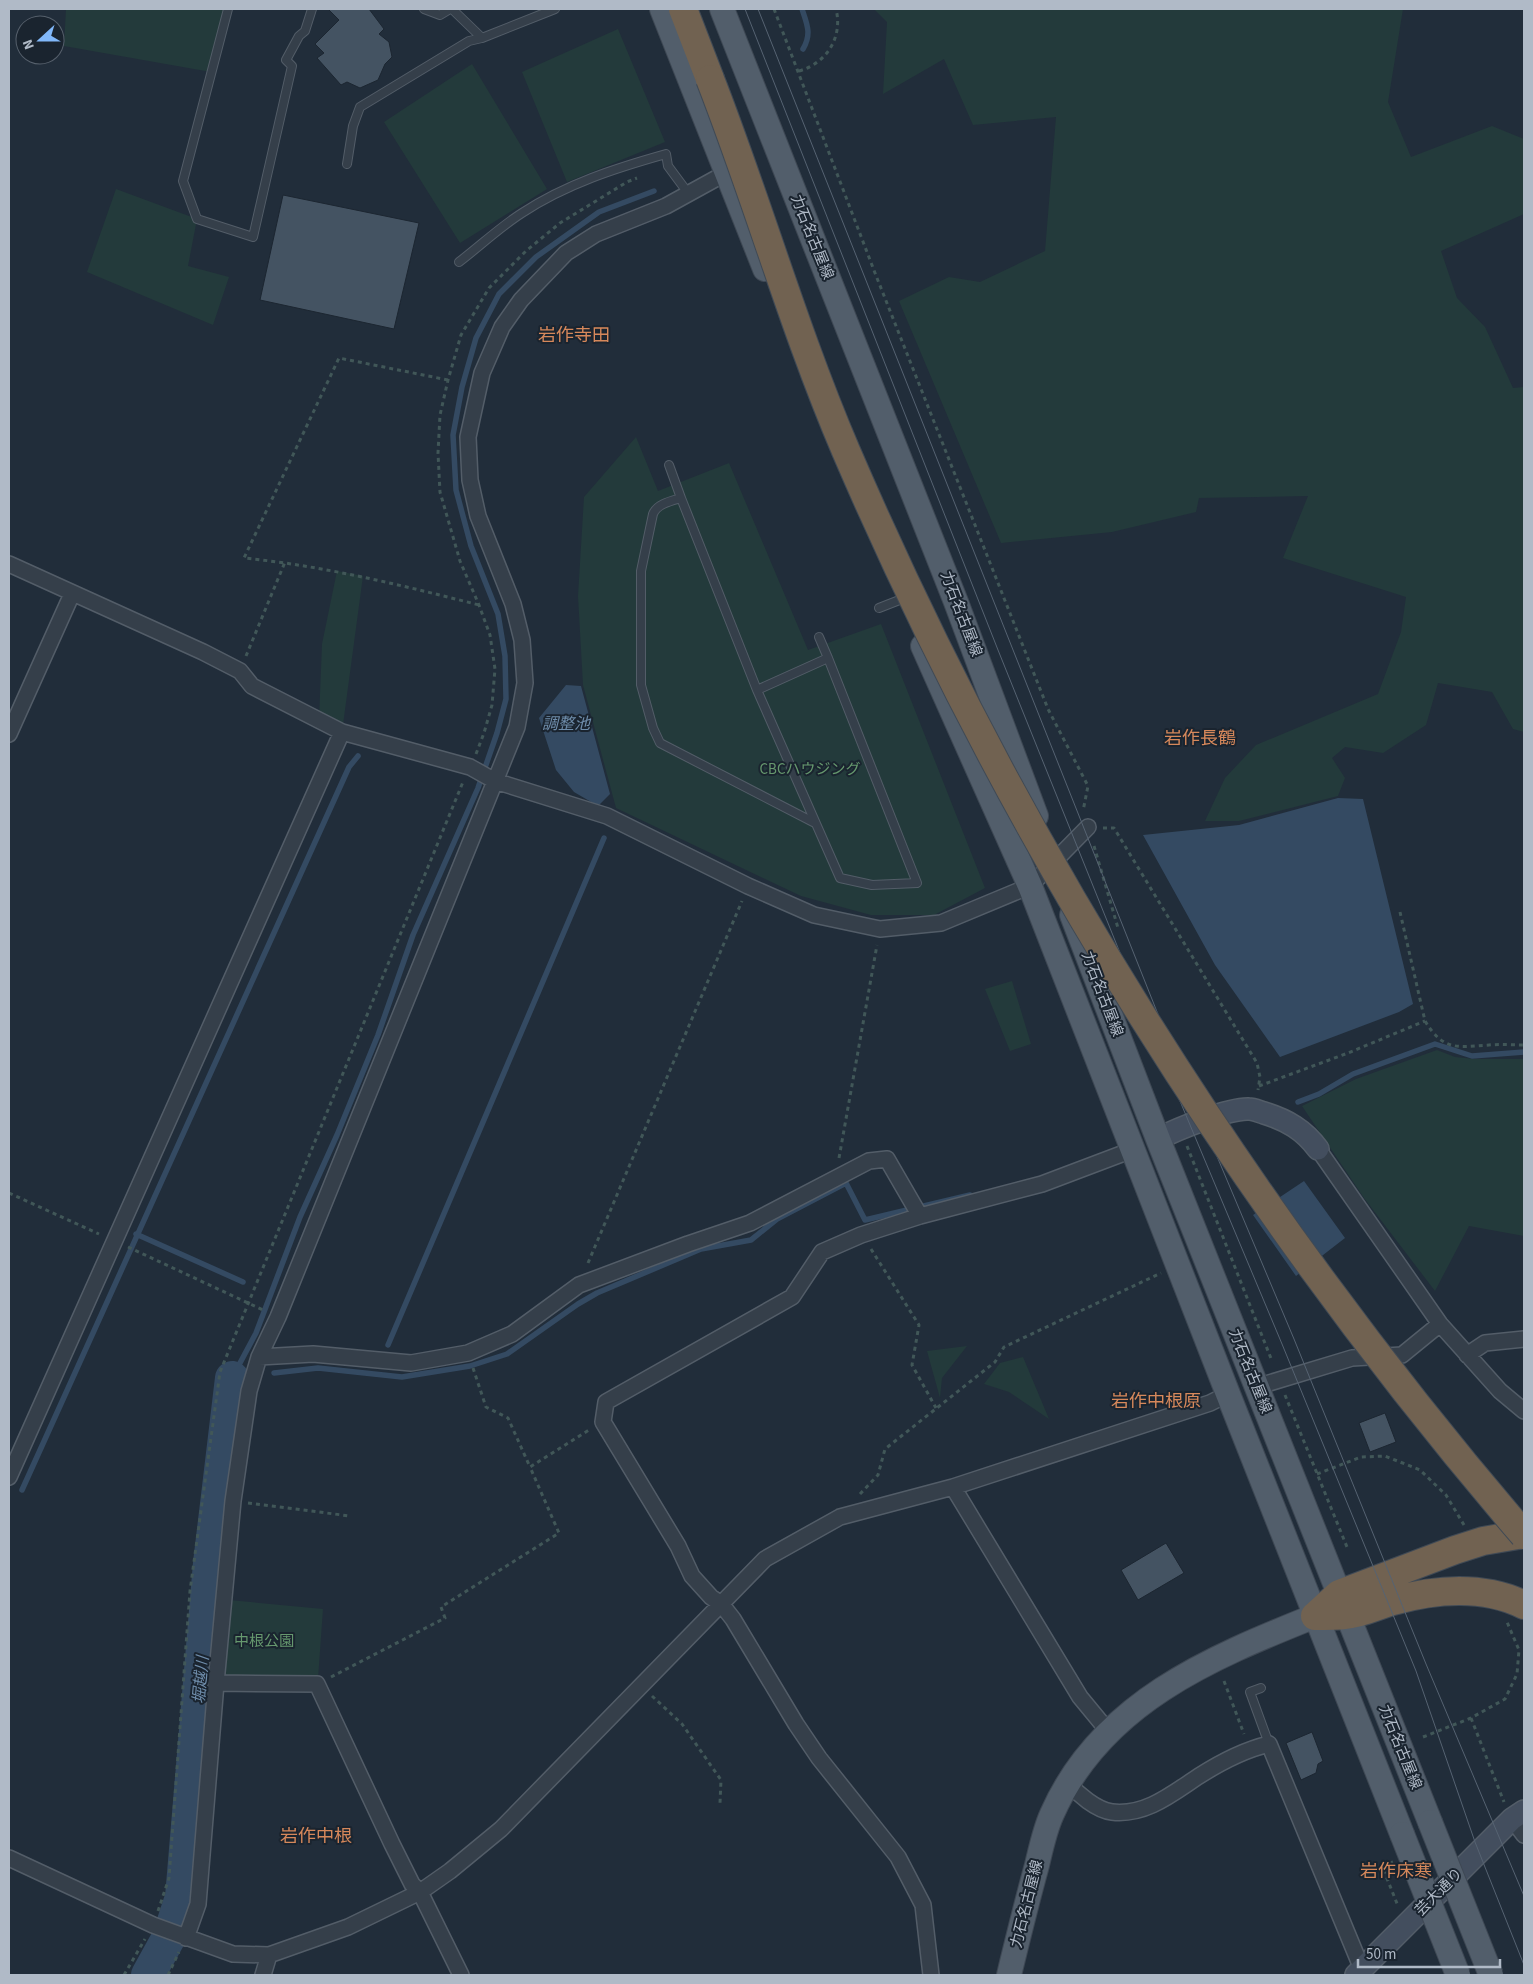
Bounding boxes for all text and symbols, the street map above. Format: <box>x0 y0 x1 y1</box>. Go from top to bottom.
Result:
north arrow <box>15 15 65 65</box>
text: N <box>18 36 40 52</box>
street label: 力石名古屋線 <box>785 191 839 283</box>
district label: 岩作寺田 <box>538 323 610 348</box>
street label: 力石名古屋線 <box>935 568 987 660</box>
water label: 調整池 <box>542 713 592 735</box>
district label: 岩作長鶴 <box>1164 726 1236 751</box>
park label: CBCハウジング <box>760 759 860 780</box>
street label: 力石名古屋線 <box>1076 948 1128 1040</box>
street label: 力石名古屋線 <box>1223 1325 1277 1417</box>
district label: 岩作中根原 <box>1111 1389 1201 1414</box>
park label: 中根公園 <box>234 1631 294 1652</box>
water label: 堀越川 <box>188 1653 214 1705</box>
street label: 力石名古屋線 <box>1373 1701 1427 1793</box>
district label: 岩作中根 <box>280 1824 352 1849</box>
street label: 力石名古屋線 <box>1006 1858 1048 1950</box>
district label: 岩作床寒 <box>1360 1859 1432 1884</box>
street label: 芸大通り <box>1410 1863 1468 1921</box>
scale bar <box>1358 1936 1500 1968</box>
text: 50 m <box>1366 1944 1396 1965</box>

